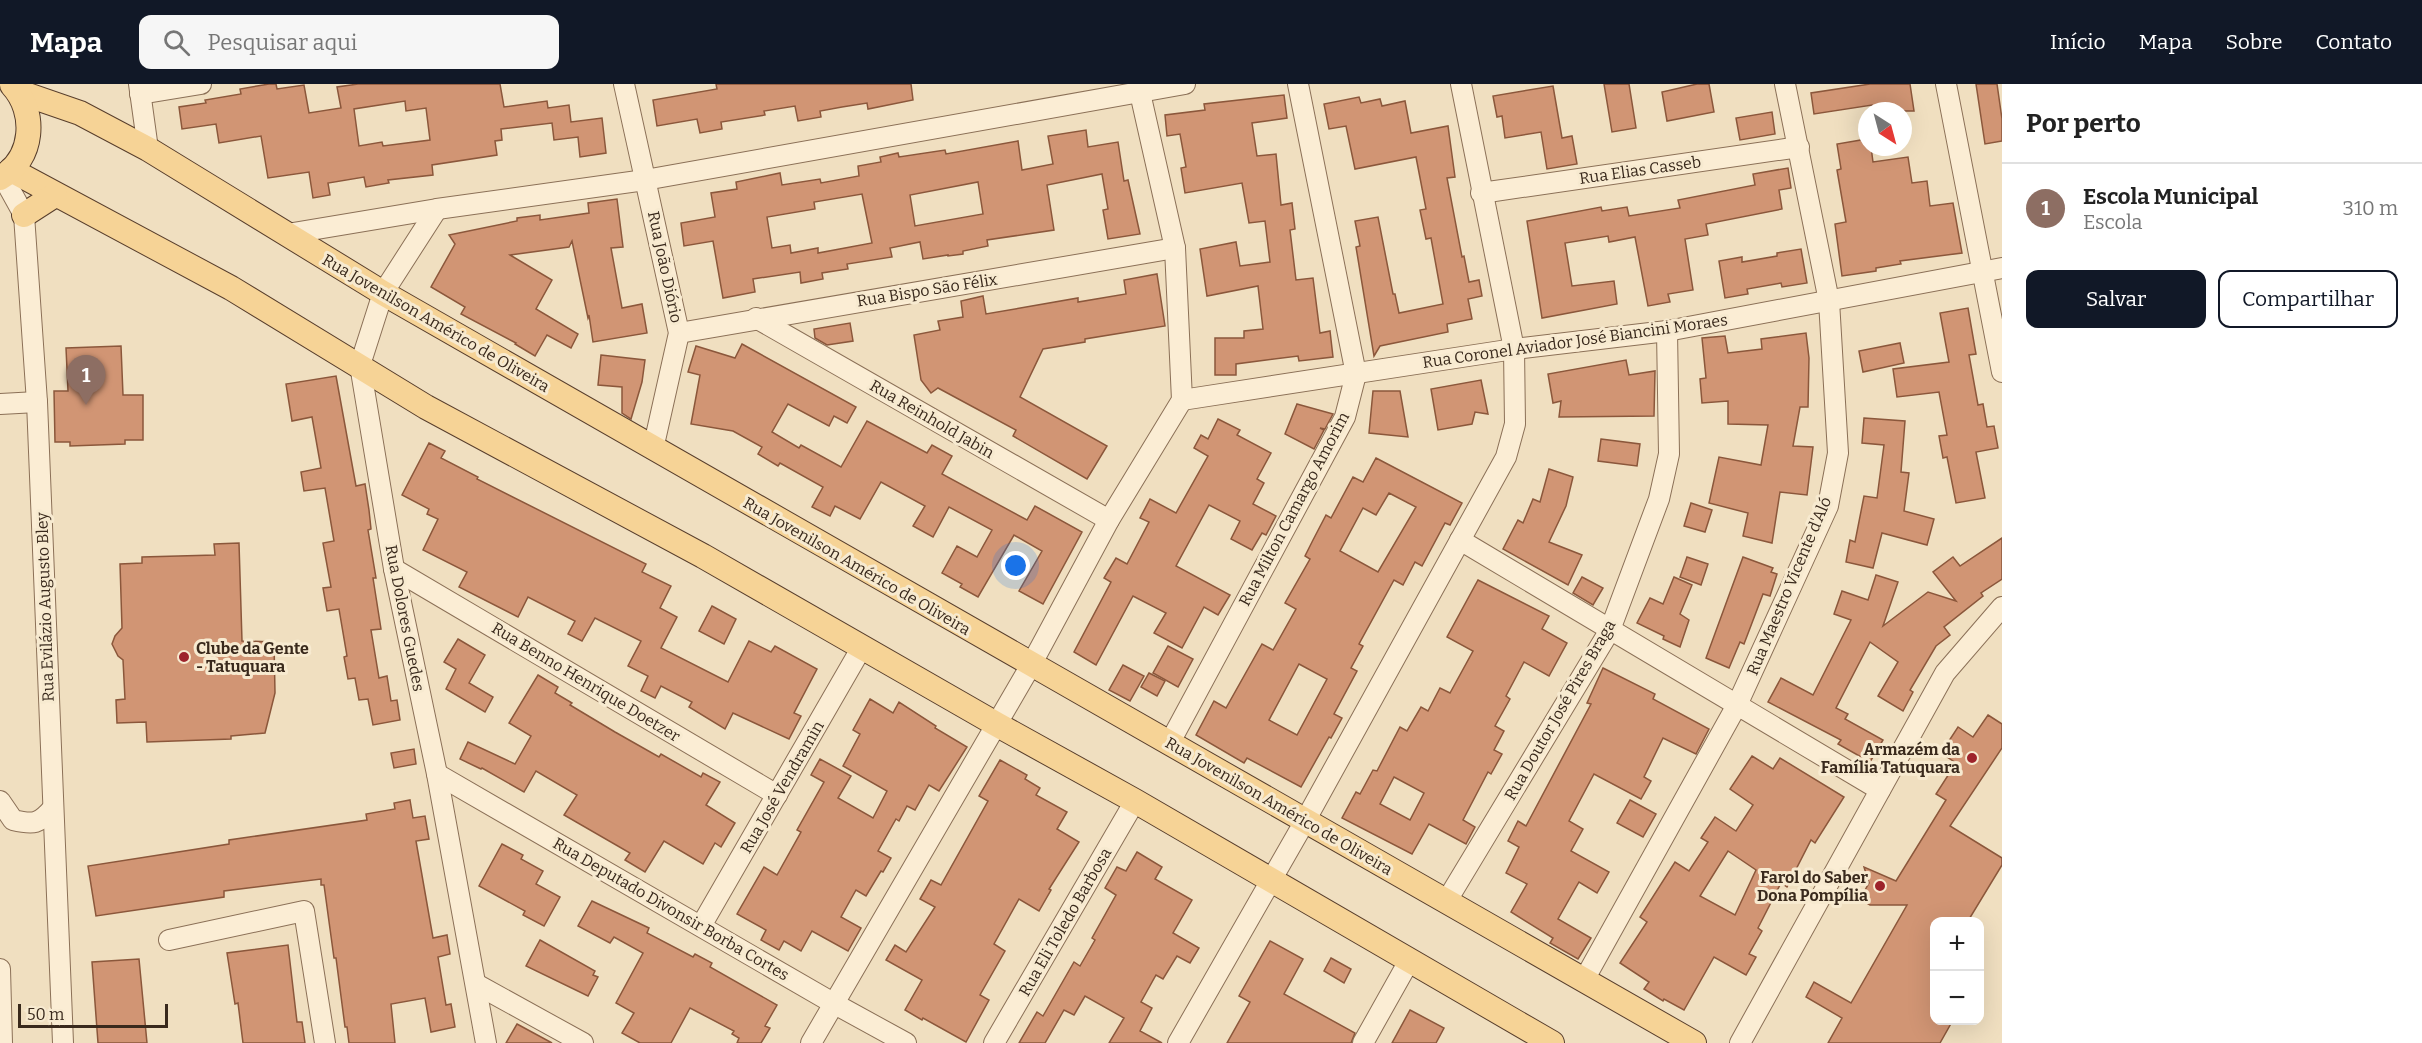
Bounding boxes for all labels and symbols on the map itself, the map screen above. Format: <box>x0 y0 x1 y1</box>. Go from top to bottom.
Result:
north arrow <box>1858 102 1912 156</box>
street label: Rua Elias Casseb <box>1578 152 1702 188</box>
street label: Rua João Diório <box>644 209 686 325</box>
street label: Rua Jovenilson Américo de Oliveira <box>319 250 553 396</box>
street label: Rua Bispo São Félix <box>855 270 999 310</box>
street label: Rua Coronel Aviador José Biancini Moraes <box>1421 310 1729 372</box>
pin: 1 <box>66 356 106 405</box>
street label: Rua Reinhold Jabin <box>867 376 997 462</box>
street label: Rua Milton Camargo Amorim <box>1235 409 1353 609</box>
street label: Rua Jovenilson Américo de Oliveira <box>740 493 974 639</box>
street label: Rua Maestro Vicente d'Aló <box>1743 494 1835 678</box>
street label: Rua Evilázio Augusto Bley <box>32 511 58 702</box>
street label: Rua Dolores Guedes <box>381 543 429 693</box>
your location <box>1001 551 1030 580</box>
street label: Rua Doutor José Pires Braga <box>1501 616 1620 803</box>
street label: Rua Benno Henrique Doetzer <box>488 618 684 746</box>
place label: Clube da Gente - Tatuquara <box>196 639 309 676</box>
marker: Clube da Gente - Tatuquara <box>177 650 191 664</box>
street label: Rua José Vendramin <box>736 717 828 857</box>
street label: Rua Jovenilson Américo de Oliveira <box>1162 733 1396 879</box>
place label: Armazém da Família Tatuquara <box>1821 740 1960 777</box>
marker: Armazém da Família Tatuquara <box>1965 751 1979 765</box>
street label: Rua Deputado Divonsir Borba Cortes <box>550 833 792 985</box>
street label: Rua Eli Toledo Barbosa <box>1015 844 1115 999</box>
place label: Farol do Saber Dona Pompília <box>1757 868 1868 905</box>
marker: Farol do Saber Dona Pompília <box>1873 879 1887 893</box>
scale bar <box>18 1001 168 1028</box>

